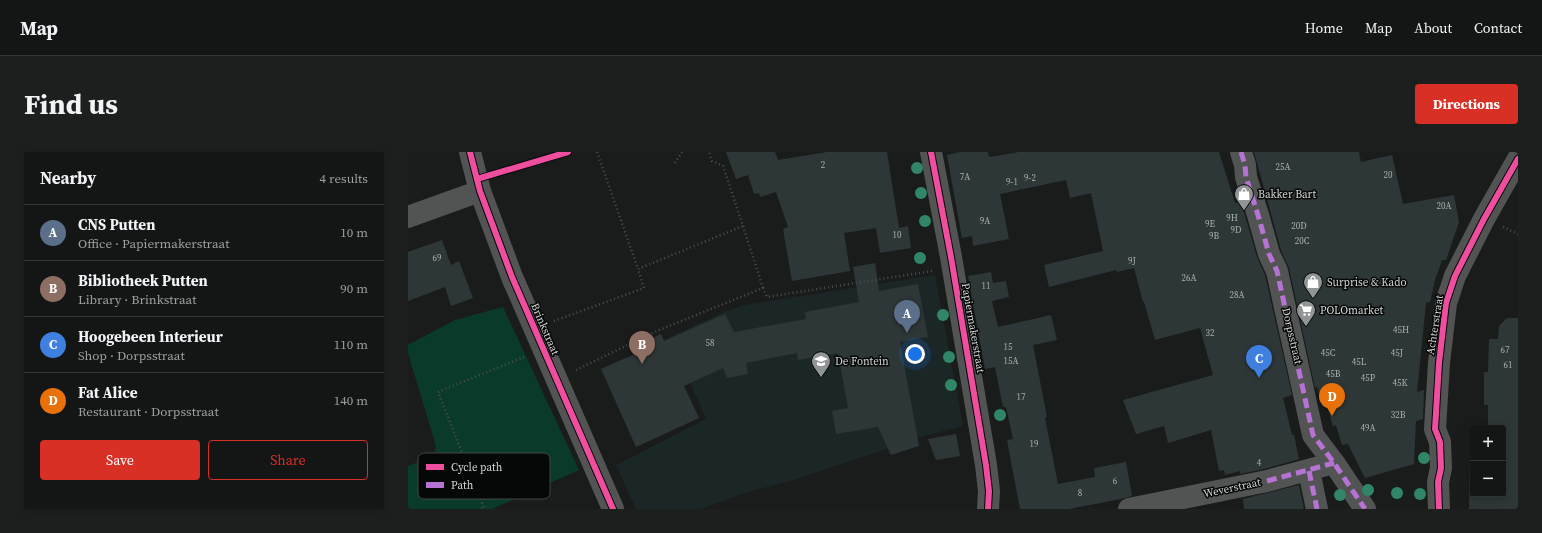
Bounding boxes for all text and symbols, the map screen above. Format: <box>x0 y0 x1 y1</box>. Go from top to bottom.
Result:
text: Map <box>20 15 58 41</box>
text: Home <box>1305 18 1343 38</box>
text: Map <box>1365 18 1392 38</box>
text: About <box>1414 18 1452 38</box>
text: Contact <box>1474 18 1522 38</box>
button: Directions <box>1415 84 1518 124</box>
text: Find us <box>24 85 118 123</box>
house number: 2 <box>821 159 826 171</box>
house number: 25A <box>1276 161 1291 173</box>
text: Nearby <box>40 166 96 190</box>
house number: 20 <box>1383 169 1393 181</box>
text: 4 results <box>320 170 368 187</box>
house number: 7A <box>960 171 970 183</box>
house number: 9-2 <box>1024 172 1036 184</box>
house number: 9-1 <box>1006 176 1018 188</box>
shop icon: Bakker Bart <box>1233 183 1255 211</box>
place label: Bakker Bart <box>1258 187 1316 202</box>
house number: 20A <box>1437 200 1452 212</box>
house number: 9H <box>1226 212 1238 224</box>
text: CNS Putten <box>78 214 155 235</box>
house number: 9A <box>980 215 990 227</box>
house number: 9E <box>1205 218 1216 230</box>
house number: 20D <box>1291 220 1307 232</box>
text: A <box>49 224 57 241</box>
text: 10 m <box>340 224 368 241</box>
house number: 9D <box>1231 224 1241 236</box>
house number: 10 <box>892 229 902 241</box>
house number: 9B <box>1209 230 1219 242</box>
text: Office · Papiermakerstraat <box>78 235 229 252</box>
house number: 20C <box>1295 235 1310 247</box>
house number: 69 <box>432 252 442 264</box>
house number: 9J <box>1128 255 1137 267</box>
text: Bibliotheek Putten <box>78 270 208 291</box>
shop icon: Surprise & Kado <box>1302 271 1324 299</box>
house number: 26A <box>1182 272 1197 284</box>
place label: Surprise & Kado <box>1327 275 1406 290</box>
text: B <box>49 280 57 297</box>
text: 90 m <box>340 280 368 297</box>
house number: 11 <box>981 280 991 292</box>
street label: Papiermakerstraat <box>958 282 988 374</box>
house number: 28A <box>1230 289 1245 301</box>
text: Library · Brinkstraat <box>78 291 196 308</box>
street label: Achterstraat <box>1423 294 1447 356</box>
supermarket icon: POLOmarket <box>1295 299 1317 327</box>
pin: A <box>894 300 920 333</box>
street label: Brinkstraat <box>527 301 563 358</box>
place label: POLOmarket <box>1320 303 1383 318</box>
street label: Dorpsstraat <box>1278 306 1306 366</box>
house number: 45H <box>1393 324 1409 336</box>
text: Hoogebeen Interieur <box>78 326 223 347</box>
house number: 32 <box>1205 327 1215 339</box>
pin: B <box>629 331 655 364</box>
text: C <box>49 336 57 353</box>
text: 110 m <box>334 336 368 353</box>
house number: 58 <box>705 337 715 349</box>
house number: 15 <box>1003 341 1013 353</box>
your location <box>905 344 925 364</box>
house number: 67 <box>1500 344 1510 356</box>
pin: C <box>1246 345 1272 378</box>
text: Shop · Dorpsstraat <box>78 347 185 364</box>
house number: 45C <box>1321 347 1336 359</box>
house number: 45J <box>1391 347 1404 359</box>
school or university icon: De Fontein <box>810 350 832 378</box>
place label: De Fontein <box>835 354 889 369</box>
house number: 15A <box>1004 355 1019 367</box>
house number: 45L <box>1352 356 1366 368</box>
house number: 61 <box>1503 359 1513 371</box>
house number: 45B <box>1326 368 1341 380</box>
house number: 45P <box>1361 372 1376 384</box>
house number: 45K <box>1392 377 1408 389</box>
text: Fat Alice <box>78 382 138 403</box>
pin: D <box>1319 383 1345 416</box>
house number: 17 <box>1016 391 1026 403</box>
text: D <box>48 392 58 409</box>
text: 140 m <box>334 392 368 409</box>
text: Restaurant · Dorpsstraat <box>78 403 219 420</box>
house number: 32B <box>1391 409 1406 421</box>
house number: 49A <box>1361 422 1376 434</box>
map controls <box>1470 425 1506 497</box>
button: + <box>1470 425 1506 461</box>
house number: 19 <box>1029 438 1039 450</box>
button: Save <box>40 440 200 480</box>
button: Share <box>208 440 368 480</box>
legend <box>418 453 550 499</box>
house number: 4 <box>1257 457 1262 469</box>
text: Cycle path <box>451 460 503 475</box>
button: − <box>1470 461 1506 497</box>
house number: 6 <box>1113 475 1118 487</box>
street label: Weverstraat <box>1202 475 1263 501</box>
text: Path <box>451 478 474 493</box>
house number: 8 <box>1078 487 1083 499</box>

